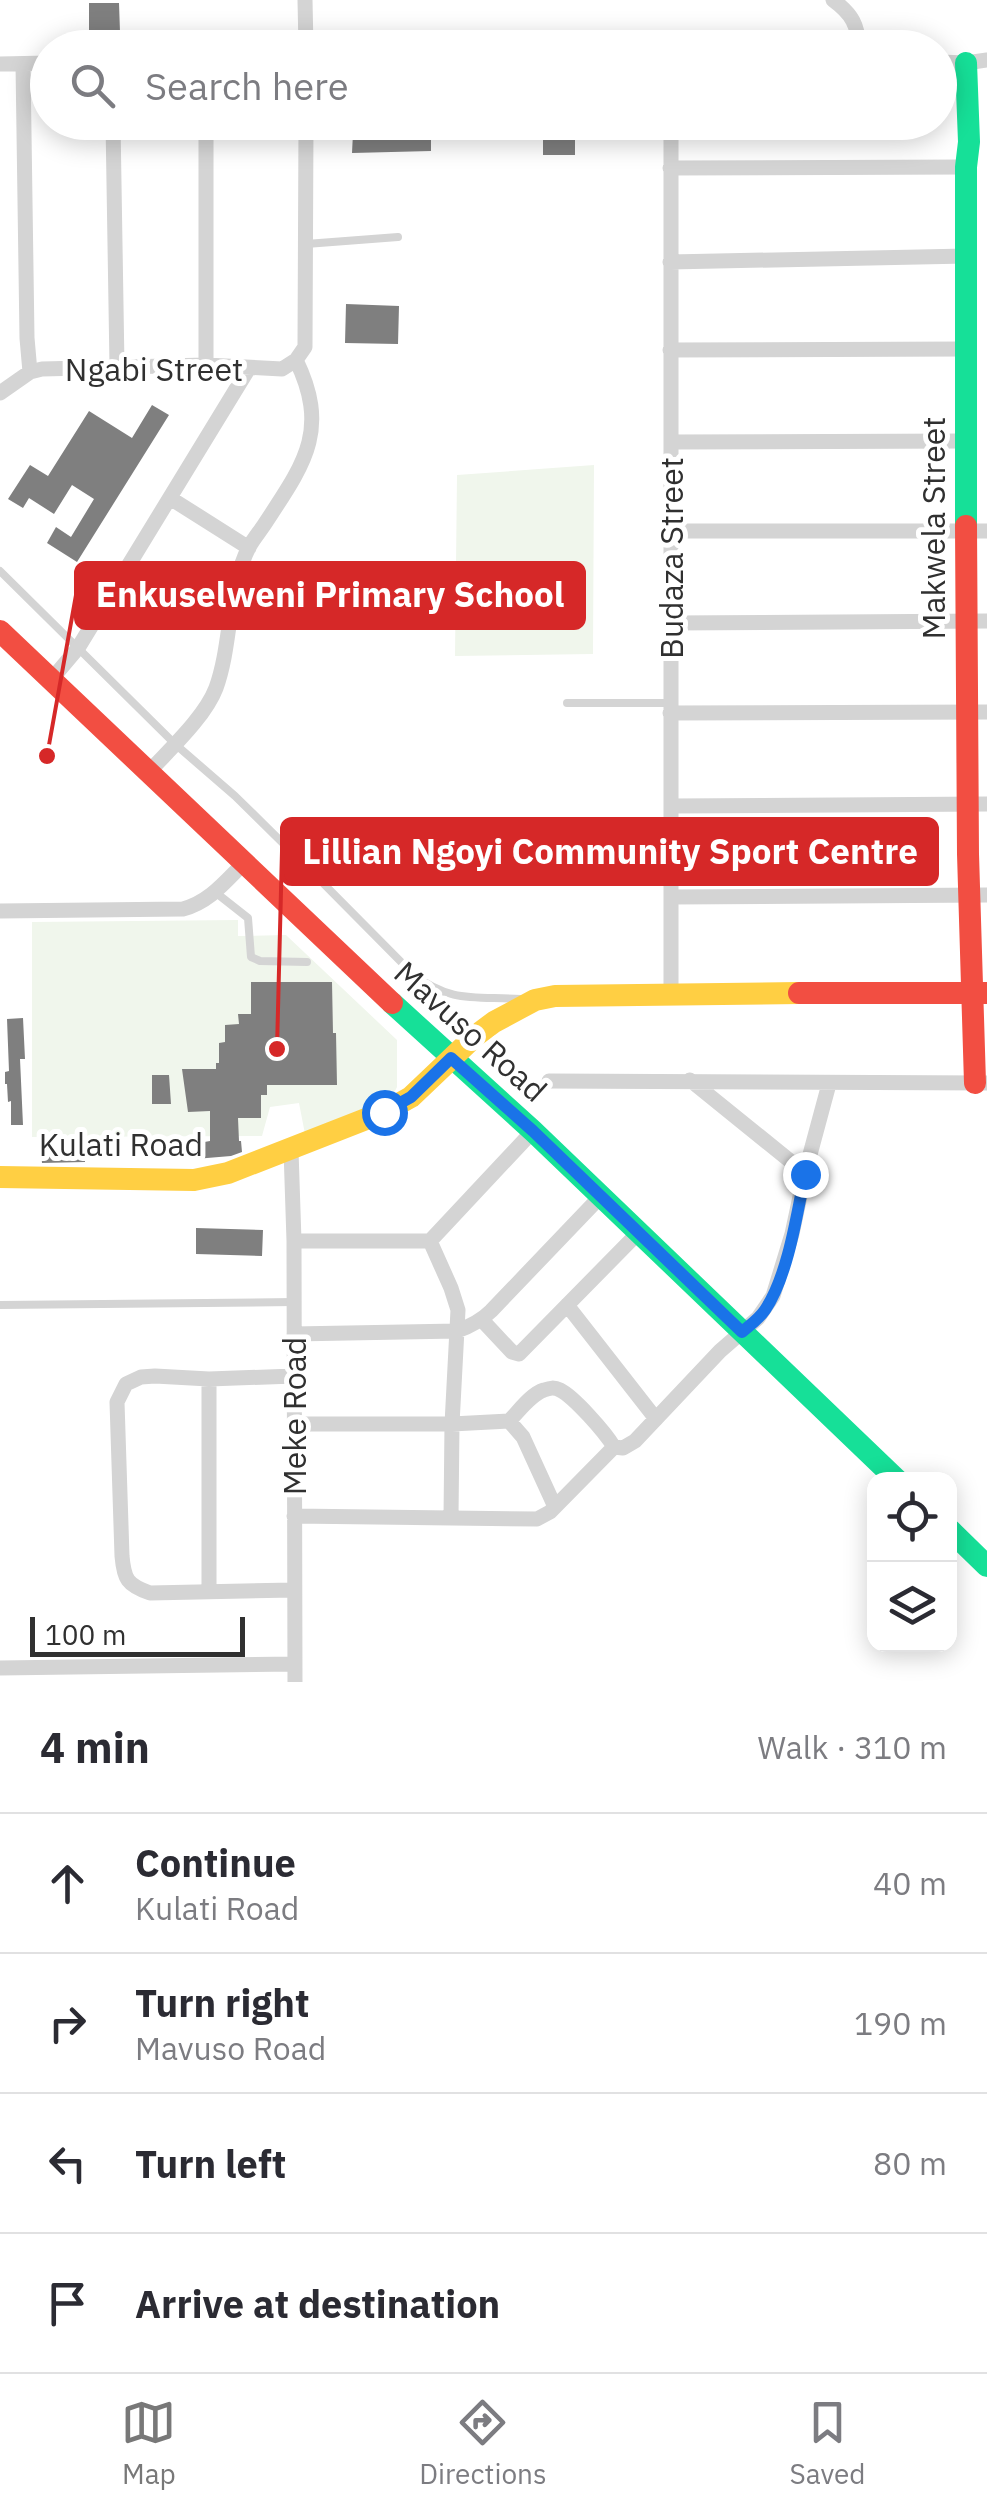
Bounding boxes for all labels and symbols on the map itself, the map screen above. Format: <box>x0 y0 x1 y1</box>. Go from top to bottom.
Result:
street label: Ngabi Street <box>65 348 243 390</box>
street label: Makwela Street <box>912 416 954 640</box>
street label: Budaza Street <box>650 457 692 659</box>
callout: Enkuselweni Primary School <box>76 563 584 628</box>
text: Enkuselweni Primary School <box>96 571 564 617</box>
callout: Lillian Ngoyi Community Sport Centre <box>282 819 937 884</box>
text: Lillian Ngoyi Community Sport Centre <box>302 828 918 874</box>
street label: Mavuso Road <box>386 951 556 1111</box>
route start <box>362 1090 408 1136</box>
street label: Kulati Road <box>39 1123 203 1165</box>
route end <box>783 1152 829 1198</box>
street label: Meke Road <box>273 1337 315 1495</box>
scale bar <box>30 1612 245 1656</box>

